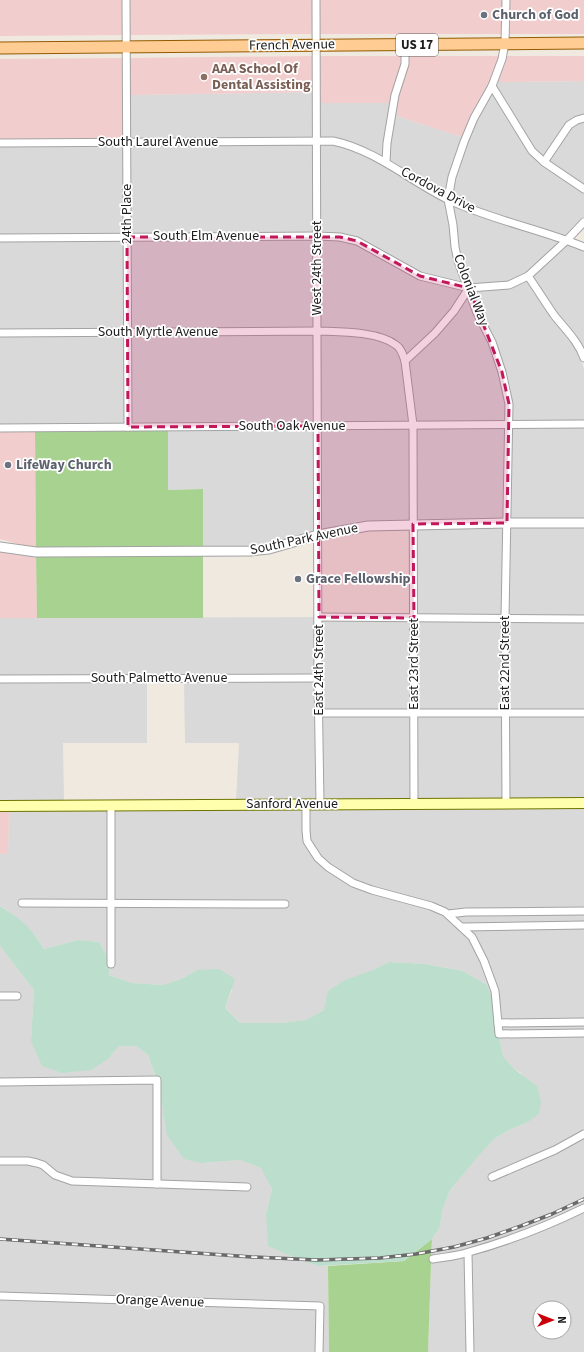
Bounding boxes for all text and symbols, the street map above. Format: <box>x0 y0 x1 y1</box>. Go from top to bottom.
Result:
place label: Church of God <box>492 5 579 25</box>
marker: Church of God <box>479 10 489 20</box>
street label: French Avenue <box>249 34 335 56</box>
road number: US 17 <box>396 34 438 56</box>
place label: AAA School Of Dental Assisting <box>211 59 311 95</box>
marker: AAA School Of Dental Assisting <box>199 72 209 82</box>
street label: South Laurel Avenue <box>98 132 218 152</box>
street label: Cordova Drive <box>397 162 479 218</box>
street label: 24th Place <box>117 184 137 244</box>
street label: West 24th Street <box>307 220 327 316</box>
street label: South Elm Avenue <box>153 226 259 246</box>
street label: Colonial Way <box>448 251 494 329</box>
street label: South Myrtle Avenue <box>98 322 218 342</box>
street label: South Oak Avenue <box>238 416 346 436</box>
place label: LifeWay Church <box>16 455 112 475</box>
marker: LifeWay Church <box>3 460 13 470</box>
street label: South Park Avenue <box>248 518 360 560</box>
place label: Grace Fellowship <box>306 569 411 589</box>
marker: Grace Fellowship <box>293 574 303 584</box>
street label: East 22nd Street <box>495 615 515 710</box>
street label: East 23rd Street <box>404 618 424 710</box>
street label: East 24th Street <box>309 624 329 716</box>
street label: South Palmetto Avenue <box>91 668 227 688</box>
street label: Sanford Avenue <box>246 794 338 814</box>
street label: Orange Avenue <box>116 1289 205 1313</box>
north arrow <box>532 1300 572 1340</box>
text: N <box>554 1316 569 1324</box>

